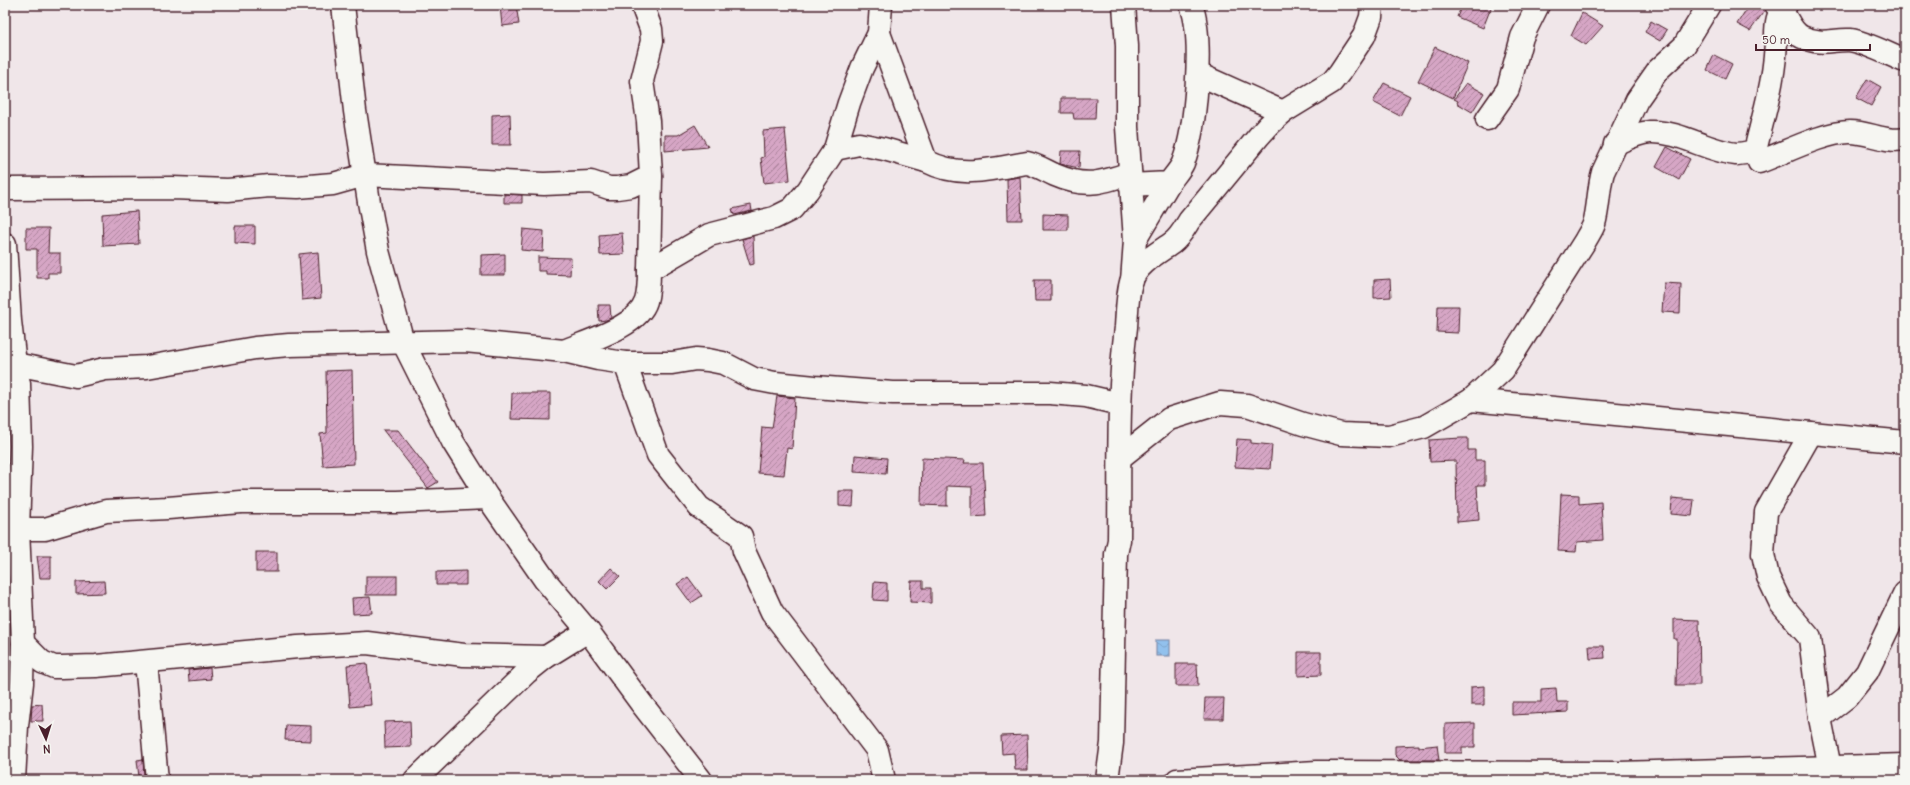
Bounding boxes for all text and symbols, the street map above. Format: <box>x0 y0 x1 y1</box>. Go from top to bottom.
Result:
scale bar <box>1756 26 1870 52</box>
text: 50 m <box>1762 32 1791 47</box>
north arrow <box>26 719 66 759</box>
text: N <box>42 742 51 756</box>

